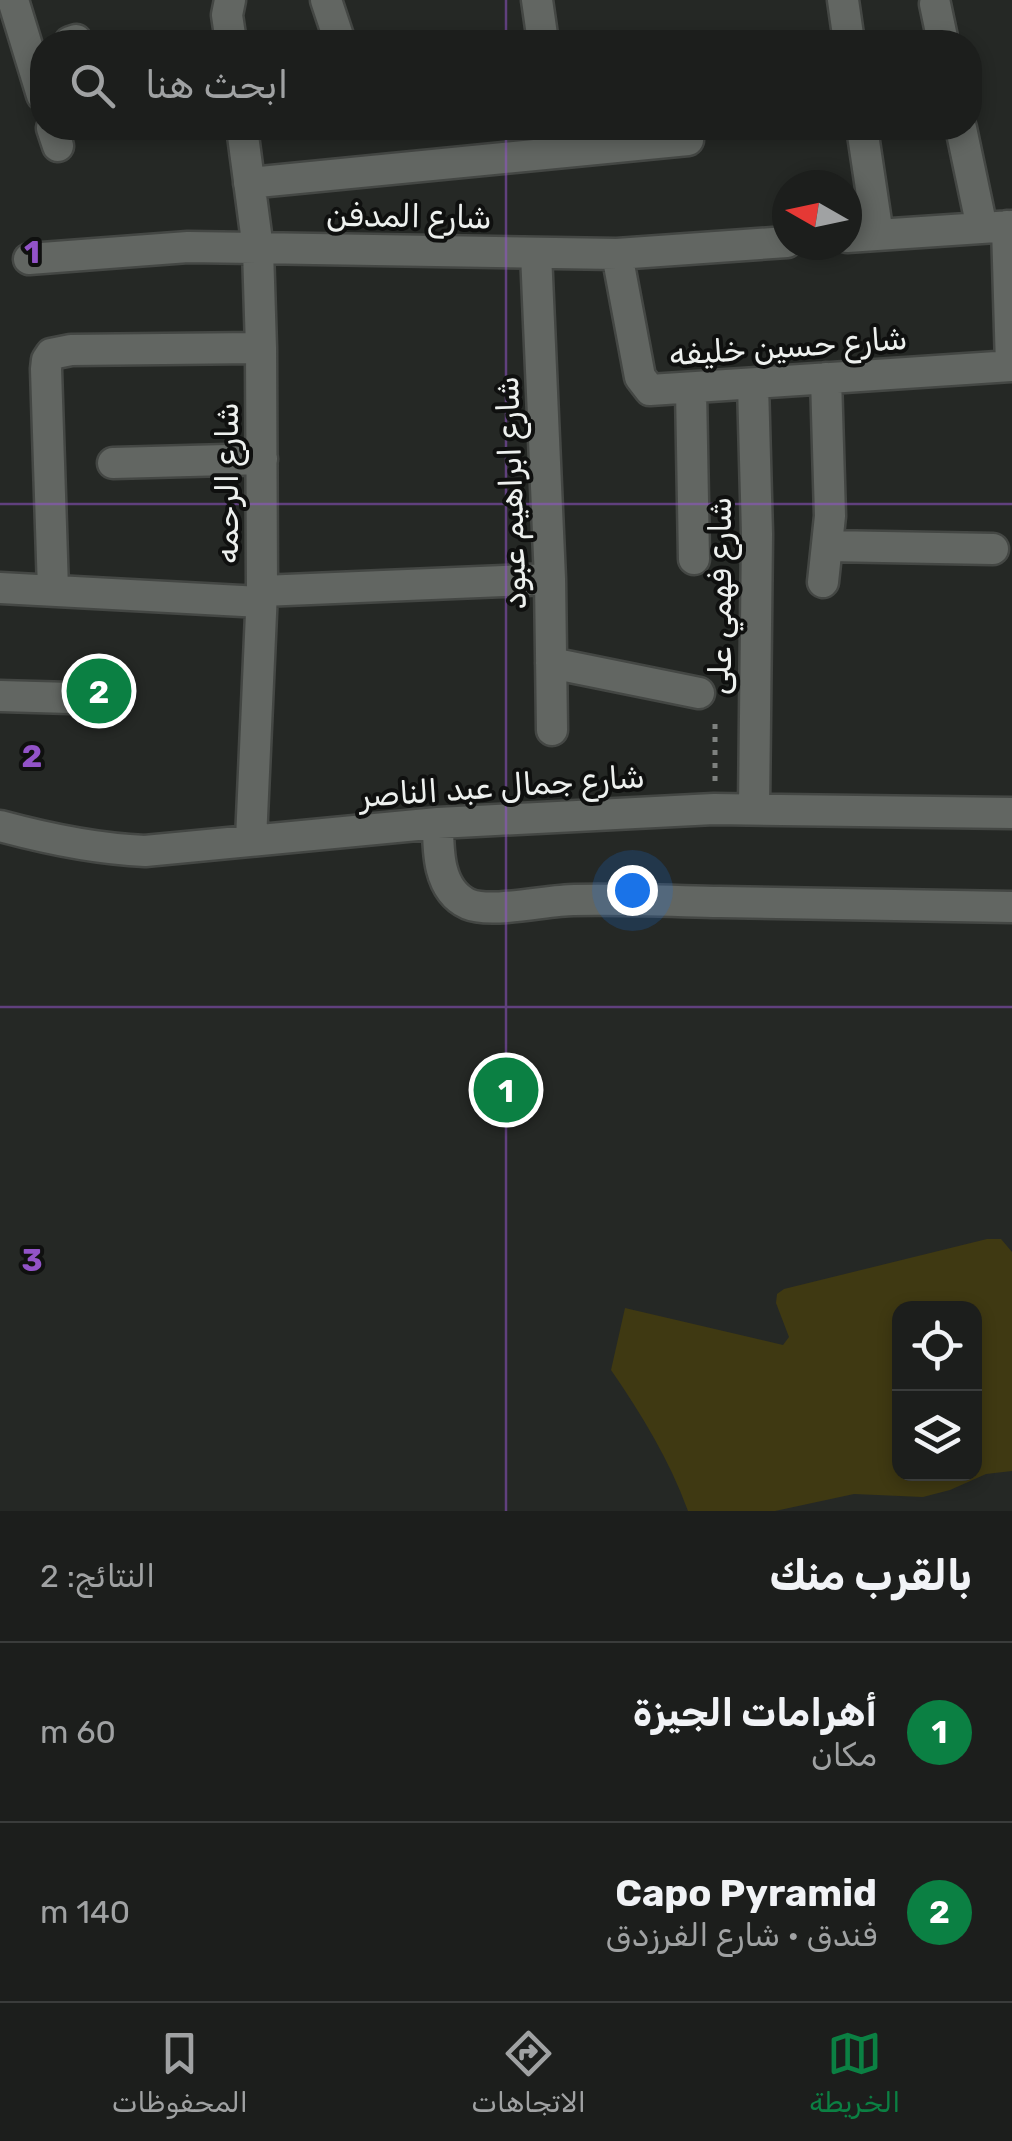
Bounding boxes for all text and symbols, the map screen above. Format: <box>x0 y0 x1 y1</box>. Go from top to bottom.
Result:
search box <box>30 30 982 140</box>
icon: search <box>65 58 120 113</box>
text: ابحث هنا <box>145 62 288 108</box>
north arrow <box>772 170 862 260</box>
street label: شارع المدفن <box>326 196 492 239</box>
text: 1 <box>24 233 40 271</box>
street label: شارع حسين خليفه <box>668 319 909 376</box>
street label: شارع ابراهيم عبود <box>488 375 537 611</box>
street label: شارع الرحمه <box>208 402 249 564</box>
street label: شارع فهمي على <box>701 497 744 695</box>
pin: 2 <box>66 654 132 728</box>
text: 2 <box>22 737 42 775</box>
street label: شارع جمال عبد الناصر <box>356 757 646 818</box>
your location <box>607 865 658 916</box>
pin: 1 <box>474 1052 538 1128</box>
text: 3 <box>21 1241 43 1279</box>
map controls <box>892 1301 982 1481</box>
button: locate <box>892 1301 982 1391</box>
button: layers <box>892 1391 982 1481</box>
text: بالقرب منك <box>770 1551 972 1601</box>
text: النتائج: 2 <box>40 1557 155 1595</box>
text: أهرامات الجيزة <box>633 1690 877 1736</box>
text: 60 m <box>40 1713 116 1751</box>
text: 1 <box>932 1713 947 1751</box>
text: مكان <box>811 1736 877 1774</box>
text: Capo Pyramid <box>615 1870 877 1916</box>
text: 140 m <box>40 1893 130 1931</box>
text: 2 <box>929 1893 950 1931</box>
text: فندق · شارع الفرزدق <box>606 1916 877 1954</box>
tab: المحفوظات <box>112 2026 248 2119</box>
tab: الاتجاهات <box>471 2026 586 2119</box>
tab: الخريطة <box>809 2026 900 2119</box>

